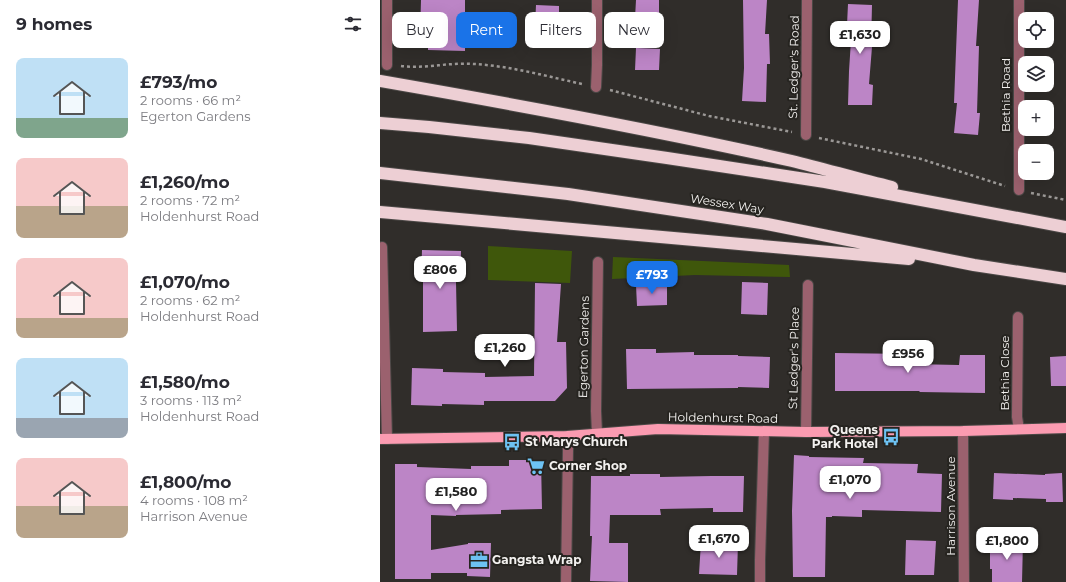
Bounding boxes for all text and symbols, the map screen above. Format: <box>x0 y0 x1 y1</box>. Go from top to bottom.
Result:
chip: Buy <box>392 12 448 48</box>
chip: Rent <box>456 12 517 48</box>
chip: Filters <box>525 12 596 48</box>
chip: New <box>604 12 664 48</box>
map controls <box>1018 12 1054 180</box>
button: locate <box>1018 12 1054 48</box>
icon: filters <box>342 13 364 35</box>
text: 9 homes <box>16 14 92 34</box>
street label: St. Ledger's Road <box>785 15 802 119</box>
pin: £1,630 <box>827 21 893 55</box>
text: £1,630 <box>839 26 881 42</box>
button: layers <box>1018 56 1054 92</box>
street label: Bethia Road <box>998 58 1013 132</box>
text: £793/mo <box>140 72 217 92</box>
icon: home <box>48 74 96 122</box>
text: 2 rooms · 66 m² <box>140 92 241 108</box>
button: + <box>1018 100 1054 136</box>
text: Egerton Gardens <box>140 108 251 124</box>
button: − <box>1018 144 1054 180</box>
text: £1,260/mo <box>140 172 230 192</box>
icon: home <box>48 174 96 222</box>
street label: Wessex Way <box>689 190 765 217</box>
text: 2 rooms · 72 m² <box>140 192 240 208</box>
text: Holdenhurst Road <box>140 208 259 224</box>
pin: £806 <box>416 256 464 290</box>
text: £806 <box>423 261 457 277</box>
pin: £793 <box>628 261 676 295</box>
text: £793 <box>636 266 668 282</box>
text: £1,070/mo <box>140 272 230 292</box>
icon: home <box>48 274 96 322</box>
text: 2 rooms · 62 m² <box>140 292 240 308</box>
street label: Egerton Gardens <box>575 296 592 398</box>
street label: St Ledger's Place <box>785 307 802 409</box>
text: Holdenhurst Road <box>140 308 259 324</box>
pin: £1,260 <box>472 334 538 368</box>
street label: Bethia Close <box>997 335 1012 411</box>
text: £1,260 <box>484 339 526 355</box>
pin: £956 <box>884 340 932 374</box>
text: £956 <box>892 345 924 361</box>
text: £1,580/mo <box>140 372 230 392</box>
icon: home <box>48 374 96 422</box>
text: 3 rooms · 113 m² <box>140 392 242 408</box>
text: Holdenhurst Road <box>140 408 259 424</box>
street label: Holdenhurst Road <box>668 409 778 426</box>
place label: Queens Park Hotel <box>812 422 879 451</box>
bus stop icon: Queens Park Hotel <box>881 427 901 447</box>
bus stop icon: St Marys Church <box>502 432 522 452</box>
place label: St Marys Church <box>525 434 628 449</box>
supermarket icon: Corner Shop <box>526 456 546 476</box>
street label: Harrison Avenue <box>943 456 958 556</box>
place label: Corner Shop <box>549 458 627 473</box>
pin: £1,070 <box>817 466 883 500</box>
text: £1,070 <box>829 471 871 487</box>
text: £1,800/mo <box>140 472 231 492</box>
icon: home <box>48 474 96 522</box>
pin: £1,580 <box>423 478 489 512</box>
text: £1,580 <box>435 483 477 499</box>
text: 4 rooms · 108 m² <box>140 492 248 508</box>
text: Harrison Avenue <box>140 508 248 524</box>
pin: £1,670 <box>686 525 752 559</box>
pin: £1,800 <box>974 527 1040 561</box>
text: £1,670 <box>698 530 740 546</box>
text: £1,800 <box>985 532 1029 548</box>
office icon: Gangsta Wrap <box>469 550 489 570</box>
place label: Gangsta Wrap <box>492 552 582 567</box>

